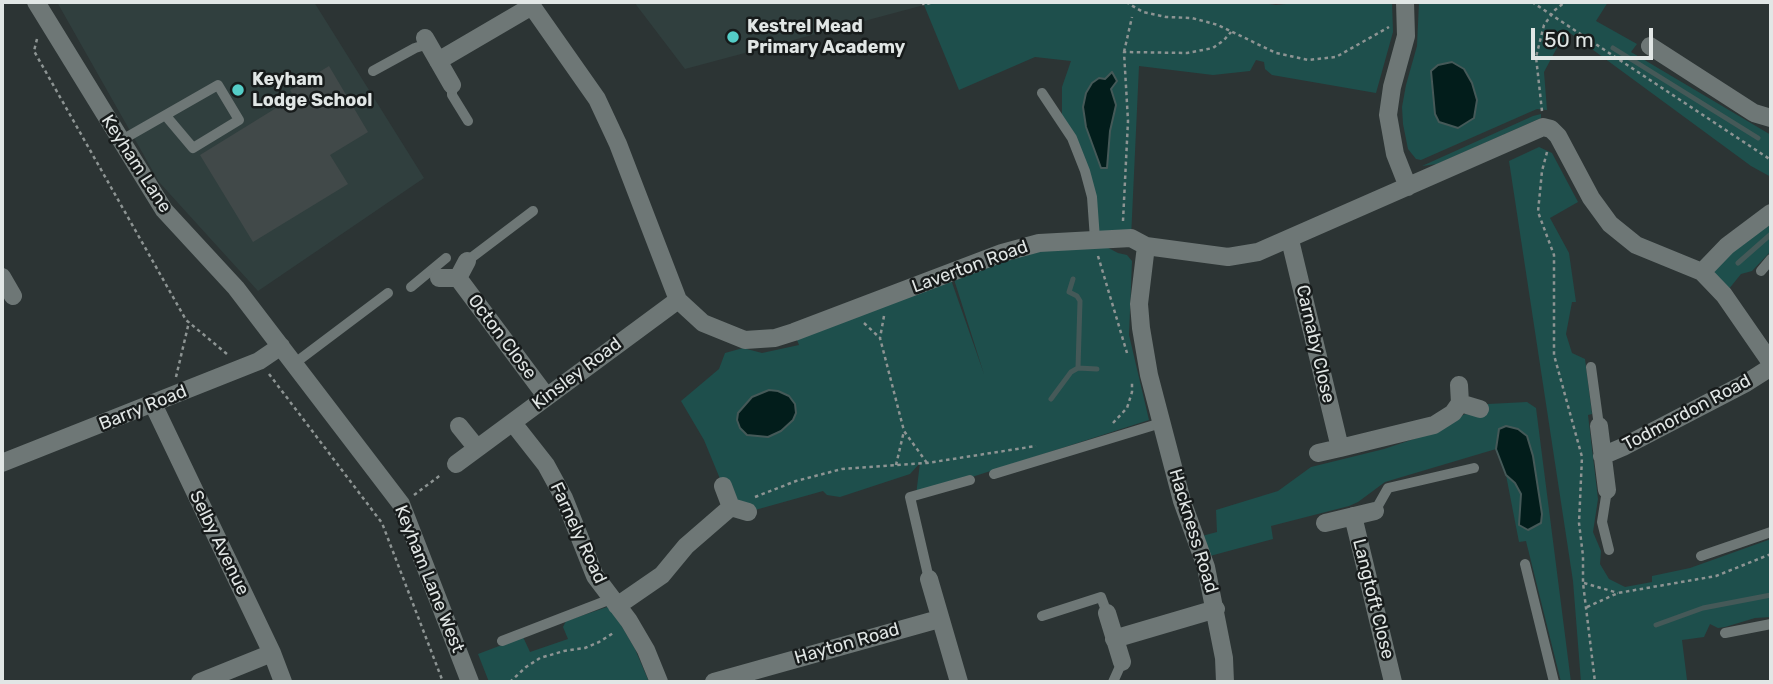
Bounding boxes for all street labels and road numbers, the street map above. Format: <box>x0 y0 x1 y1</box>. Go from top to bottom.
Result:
street label: Keyham Lane <box>96 111 176 217</box>
street label: Laverton Road <box>909 236 1031 298</box>
street label: Carnaby Close <box>1291 283 1339 405</box>
street label: Octon Close <box>463 290 541 384</box>
street label: Kinsley Road <box>528 333 626 415</box>
street label: Todmordon Road <box>1619 370 1755 456</box>
street label: Barry Road <box>96 381 190 435</box>
street label: Hackness Road <box>1164 466 1222 596</box>
street label: Farnely Road <box>545 479 611 587</box>
street label: Selby Avenue <box>184 487 254 599</box>
street label: Keyham Lane West <box>390 502 468 656</box>
street label: Langtoft Close <box>1348 537 1398 661</box>
street label: Hayton Road <box>792 619 902 669</box>

